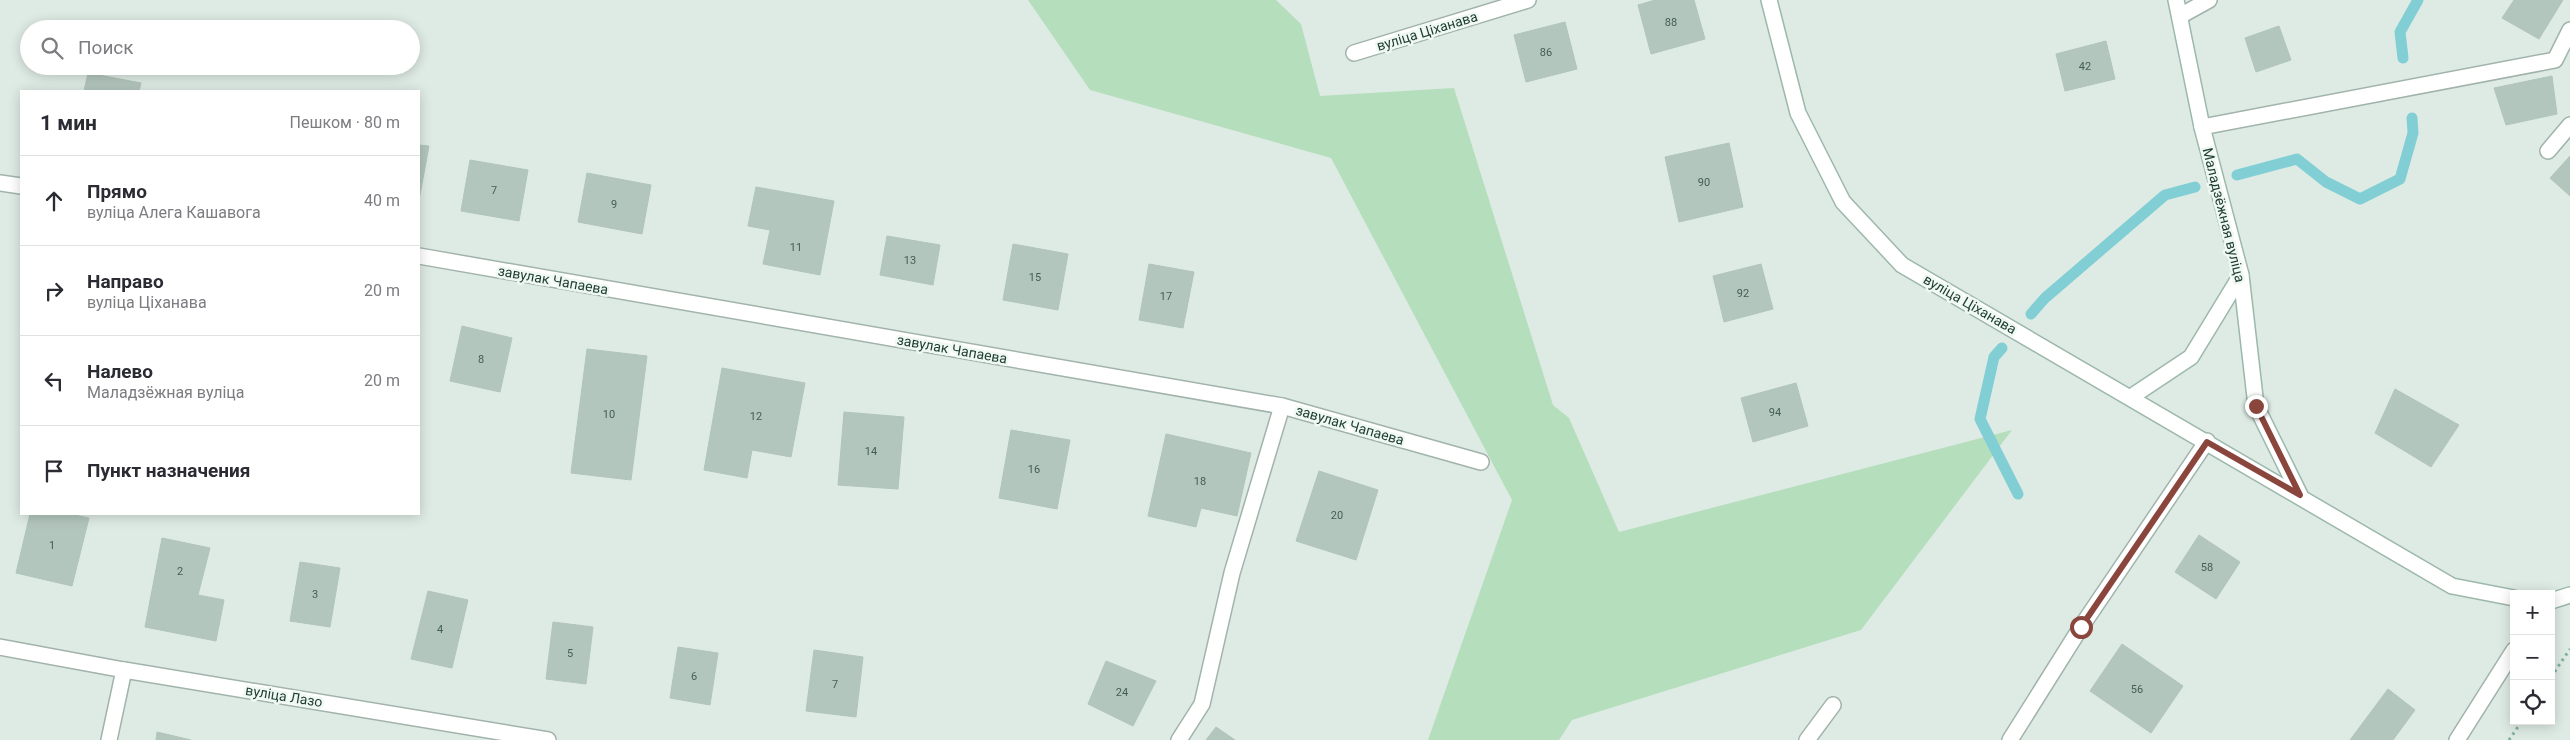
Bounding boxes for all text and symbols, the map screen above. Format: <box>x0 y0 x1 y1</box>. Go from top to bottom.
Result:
street label: вуліца Ціханава <box>1375 8 1479 54</box>
house number: 88 <box>1665 16 1677 29</box>
search box <box>20 20 420 75</box>
icon: search <box>38 34 66 62</box>
text: Поиск <box>78 36 134 59</box>
house number: 86 <box>1540 46 1552 59</box>
house number: 42 <box>2079 60 2091 73</box>
text: 1 мин <box>40 111 97 135</box>
text: Пешком · 80 m <box>290 113 400 132</box>
street label: Маладзёжная вуліца <box>2200 146 2248 284</box>
house number: 90 <box>1698 176 1710 189</box>
text: Прямо <box>87 180 147 203</box>
house number: 7 <box>491 184 497 197</box>
icon: ahead <box>40 187 68 215</box>
text: 40 m <box>364 191 400 210</box>
house number: 9 <box>611 198 617 211</box>
text: вуліца Алега Кашавога <box>87 203 261 222</box>
house number: 11 <box>790 241 802 254</box>
house number: 13 <box>904 254 916 267</box>
street label: завулак Чапаева <box>497 262 609 298</box>
text: Направо <box>87 270 164 293</box>
house number: 15 <box>1029 271 1041 284</box>
street label: вуліца Ціханава <box>1921 271 2019 337</box>
icon: right <box>40 277 68 305</box>
text: 20 m <box>364 281 400 300</box>
house number: 92 <box>1737 287 1749 300</box>
house number: 17 <box>1160 290 1172 303</box>
text: вуліца Ціханава <box>87 293 207 312</box>
street label: завулак Чапаева <box>896 331 1008 367</box>
house number: 8 <box>478 353 484 366</box>
text: Налево <box>87 360 153 383</box>
icon: left <box>40 367 68 395</box>
text: 20 m <box>364 371 400 390</box>
text: Маладзёжная вуліца <box>87 383 244 402</box>
route end <box>2245 395 2268 418</box>
street label: завулак Чапаева <box>1294 402 1406 448</box>
house number: 94 <box>1769 406 1781 419</box>
house number: 10 <box>603 408 615 421</box>
house number: 12 <box>750 410 762 423</box>
house number: 14 <box>865 445 877 458</box>
icon: arrive <box>40 457 68 485</box>
text: Пункт назначения <box>87 459 250 482</box>
house number: 16 <box>1028 463 1040 476</box>
house number: 18 <box>1194 475 1206 488</box>
house number: 20 <box>1331 509 1343 522</box>
house number: 1 <box>49 539 55 552</box>
house number: 58 <box>2201 561 2213 574</box>
house number: 2 <box>177 565 183 578</box>
house number: 3 <box>312 588 318 601</box>
map controls <box>2510 590 2555 725</box>
button: + <box>2510 590 2555 635</box>
route start <box>2070 616 2093 639</box>
house number: 4 <box>437 623 443 636</box>
button: − <box>2510 635 2555 680</box>
house number: 5 <box>567 647 573 660</box>
house number: 6 <box>691 670 697 683</box>
house number: 7 <box>832 678 838 691</box>
button: locate <box>2510 680 2555 725</box>
street label: вуліца Лазо <box>244 682 324 710</box>
house number: 56 <box>2131 683 2143 696</box>
house number: 24 <box>1116 686 1128 699</box>

